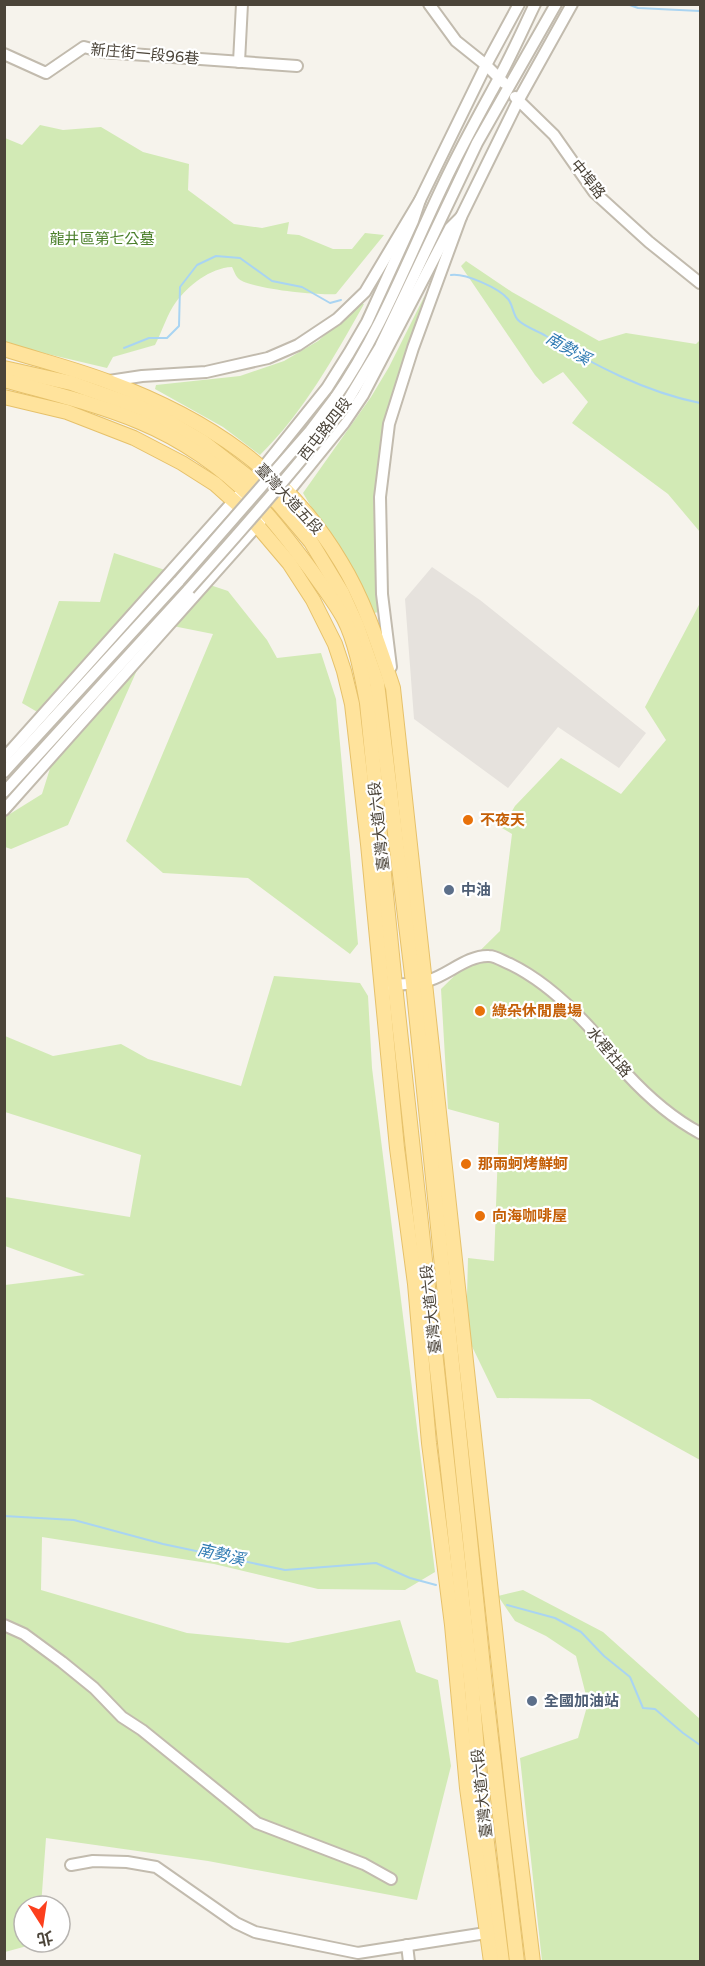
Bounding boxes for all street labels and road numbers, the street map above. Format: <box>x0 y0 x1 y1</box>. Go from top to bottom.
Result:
street label: 新庄街一段96巷 <box>90 40 200 68</box>
street label: 中埠路 <box>567 156 609 202</box>
street label: 西屯路四段 <box>295 394 355 464</box>
street label: 臺灣大道五段 <box>252 460 326 538</box>
street label: 臺灣大道六段 <box>365 780 393 872</box>
street label: 水裡社路 <box>583 1023 635 1081</box>
street label: 臺灣大道六段 <box>417 1263 445 1355</box>
street label: 臺灣大道六段 <box>468 1747 496 1839</box>

